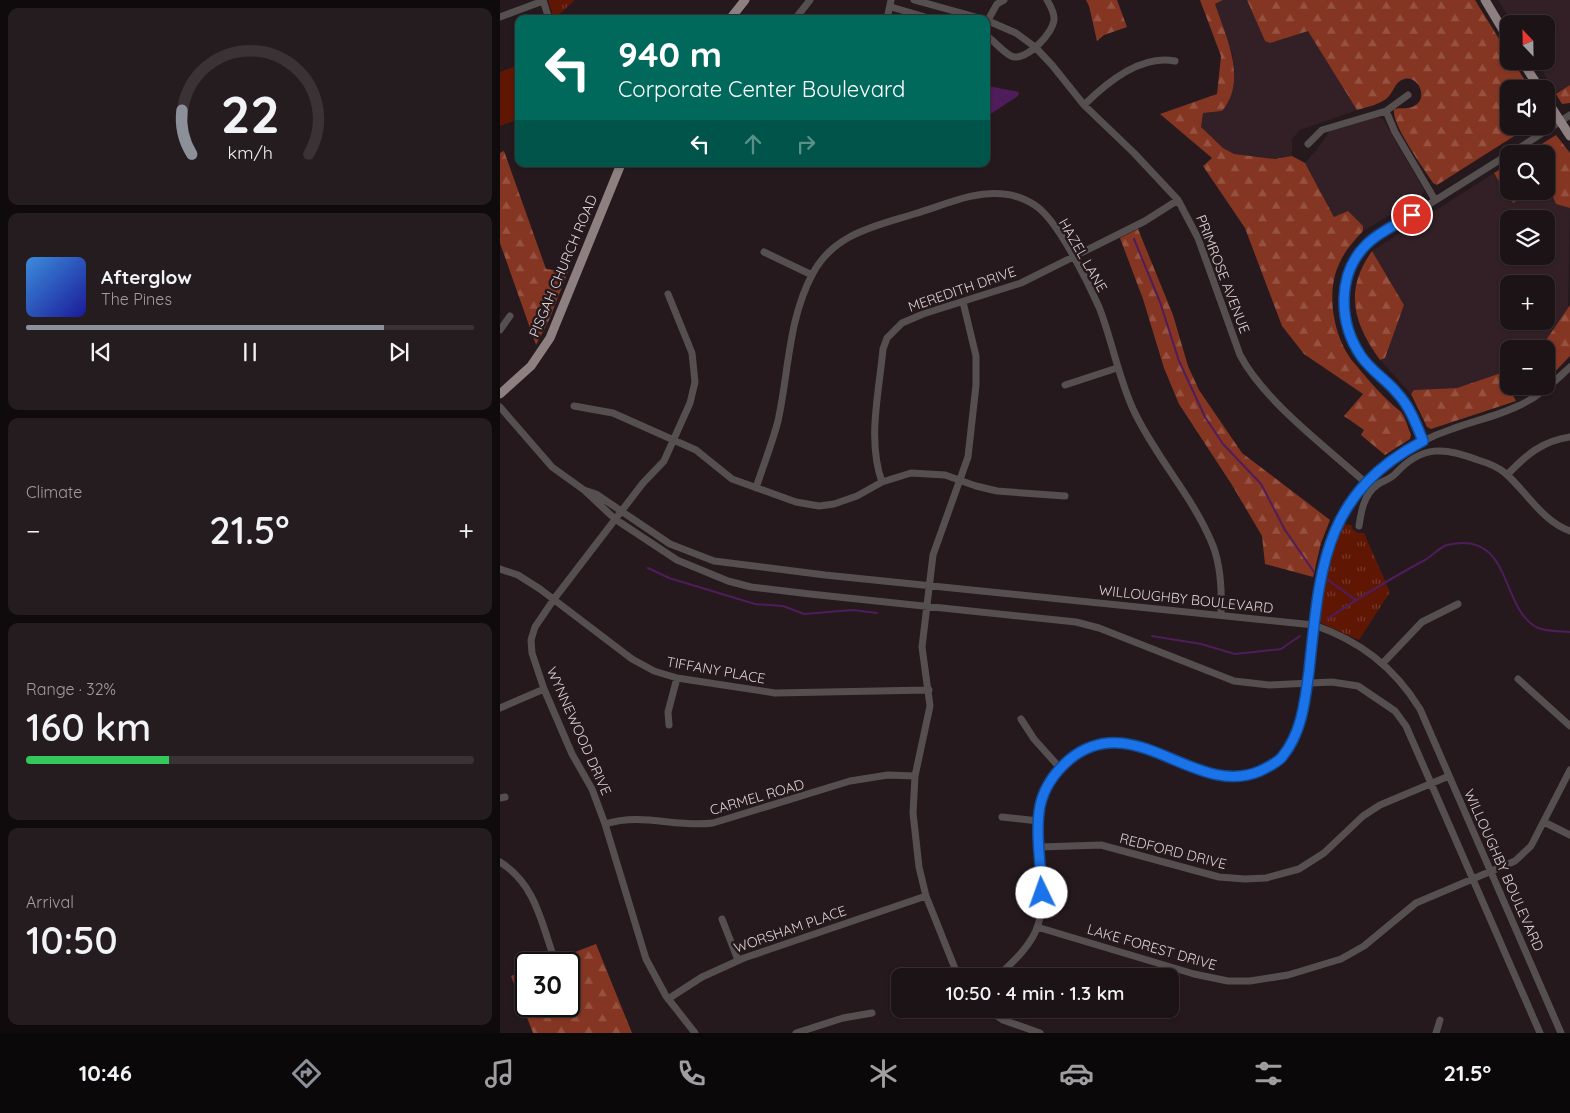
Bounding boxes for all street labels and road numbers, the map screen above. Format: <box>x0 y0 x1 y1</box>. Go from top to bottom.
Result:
street label: PISGAH CHURCH ROAD <box>525 192 601 340</box>
street label: PRIMROSE AVENUE <box>1192 212 1254 336</box>
street label: HAZEL LANE <box>1055 215 1111 295</box>
street label: MEREDITH DRIVE <box>906 262 1018 316</box>
street label: WILLOUGHBY BOULEVARD <box>1098 581 1274 617</box>
street label: TIFFANY PLACE <box>665 652 767 688</box>
street label: WYNNEWOOD DRIVE <box>543 664 615 798</box>
street label: CARMEL ROAD <box>708 775 806 819</box>
street label: WILLOUGHBY BOULEVARD <box>1460 786 1548 954</box>
street label: REDFORD DRIVE <box>1118 829 1228 873</box>
street label: WORSHAM PLACE <box>731 901 849 957</box>
street label: LAKE FOREST DRIVE <box>1085 920 1219 974</box>

